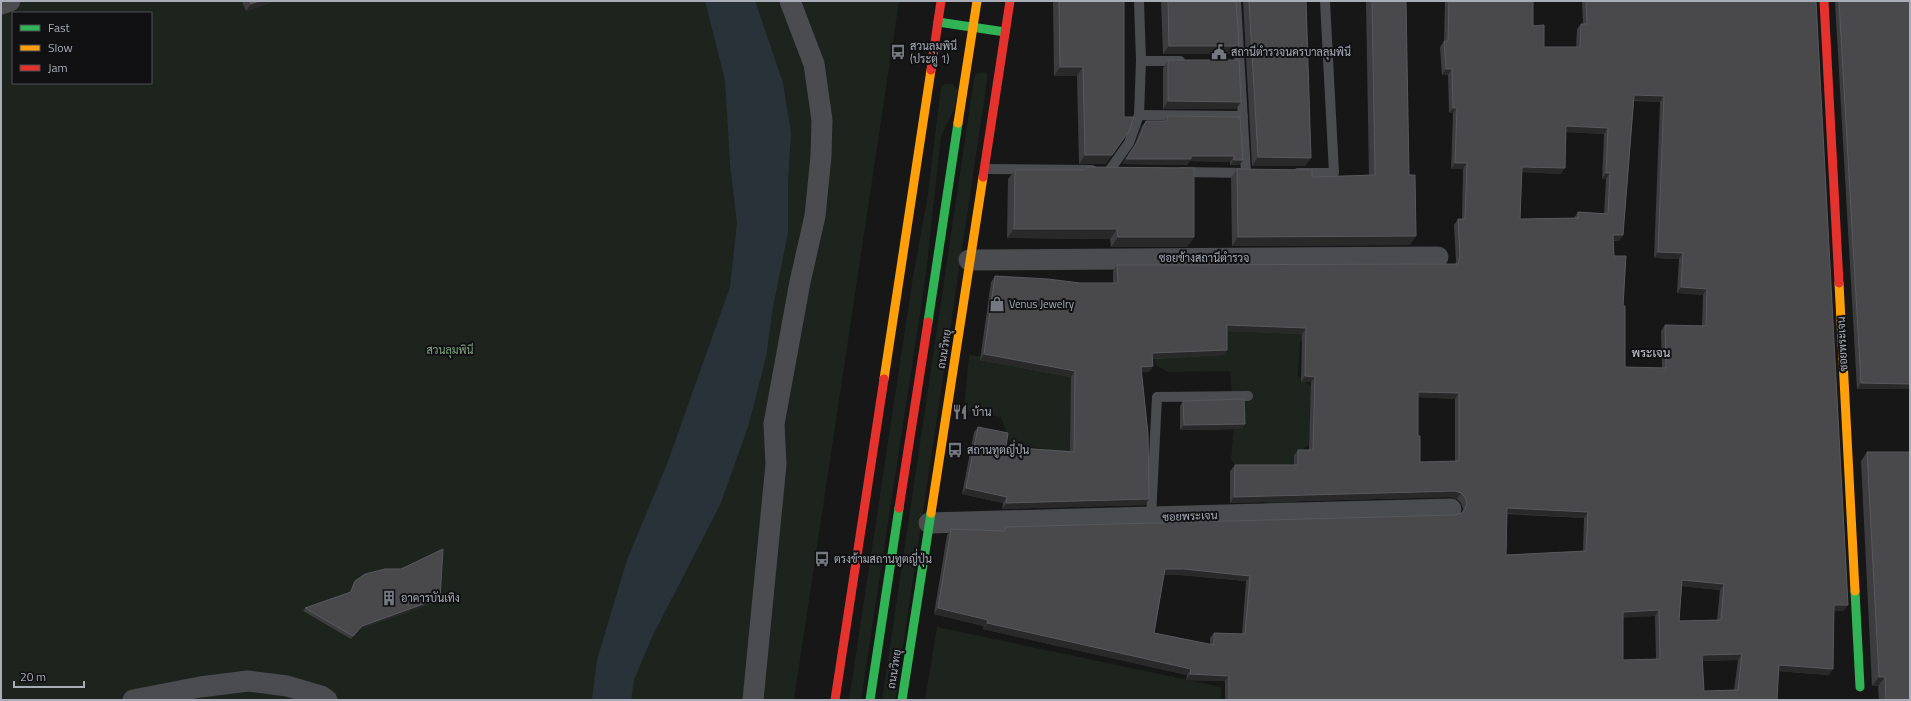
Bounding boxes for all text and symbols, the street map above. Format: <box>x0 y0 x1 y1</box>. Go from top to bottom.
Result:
legend <box>12 12 152 84</box>
text: Fast <box>48 18 71 37</box>
text: Slow <box>48 38 73 57</box>
place label: สวนลุมพินี (ประตู 1) <box>910 38 957 67</box>
bus stop icon: สวนลุมพินี (ประตู 1) <box>889 43 907 61</box>
public building icon: สถานีตำรวจนครบาลลุมพินี <box>1210 43 1228 61</box>
place label: สถานีตำรวจนครบาลลุมพินี <box>1231 44 1351 61</box>
text: Jam <box>48 58 68 77</box>
street label: ซอยข้างสถานีตำรวจ <box>1159 250 1249 266</box>
shop icon: Venus Jewelry <box>988 295 1006 313</box>
place label: Venus Jewelry <box>1009 296 1075 312</box>
street label: ซอยพระเจน <box>1833 316 1851 372</box>
street label: ถนนวิทยุ <box>933 328 956 370</box>
park label: สวนลุมพินี <box>426 342 474 359</box>
district label: พระเจน <box>1632 343 1671 362</box>
restaurant icon: บ้าน <box>951 403 969 421</box>
place label: บ้าน <box>972 404 991 420</box>
place label: สถานทูตญี่ปุ่น <box>967 439 1029 459</box>
bus stop icon: สถานทูตญี่ปุ่น <box>946 441 964 459</box>
street label: ซอยพระเจน <box>1162 507 1218 525</box>
place label: ตรงข้ามสถานทูตญี่ปุ่น <box>834 548 932 568</box>
bus stop icon: ตรงข้ามสถานทูตญี่ปุ่น <box>813 550 831 568</box>
building icon: อาคารบันเทิง <box>380 589 398 607</box>
place label: อาคารบันเทิง <box>401 590 460 606</box>
street label: ถนนวิทยุ <box>883 648 906 690</box>
scale bar <box>14 663 84 689</box>
text: 20 m <box>20 667 46 686</box>

